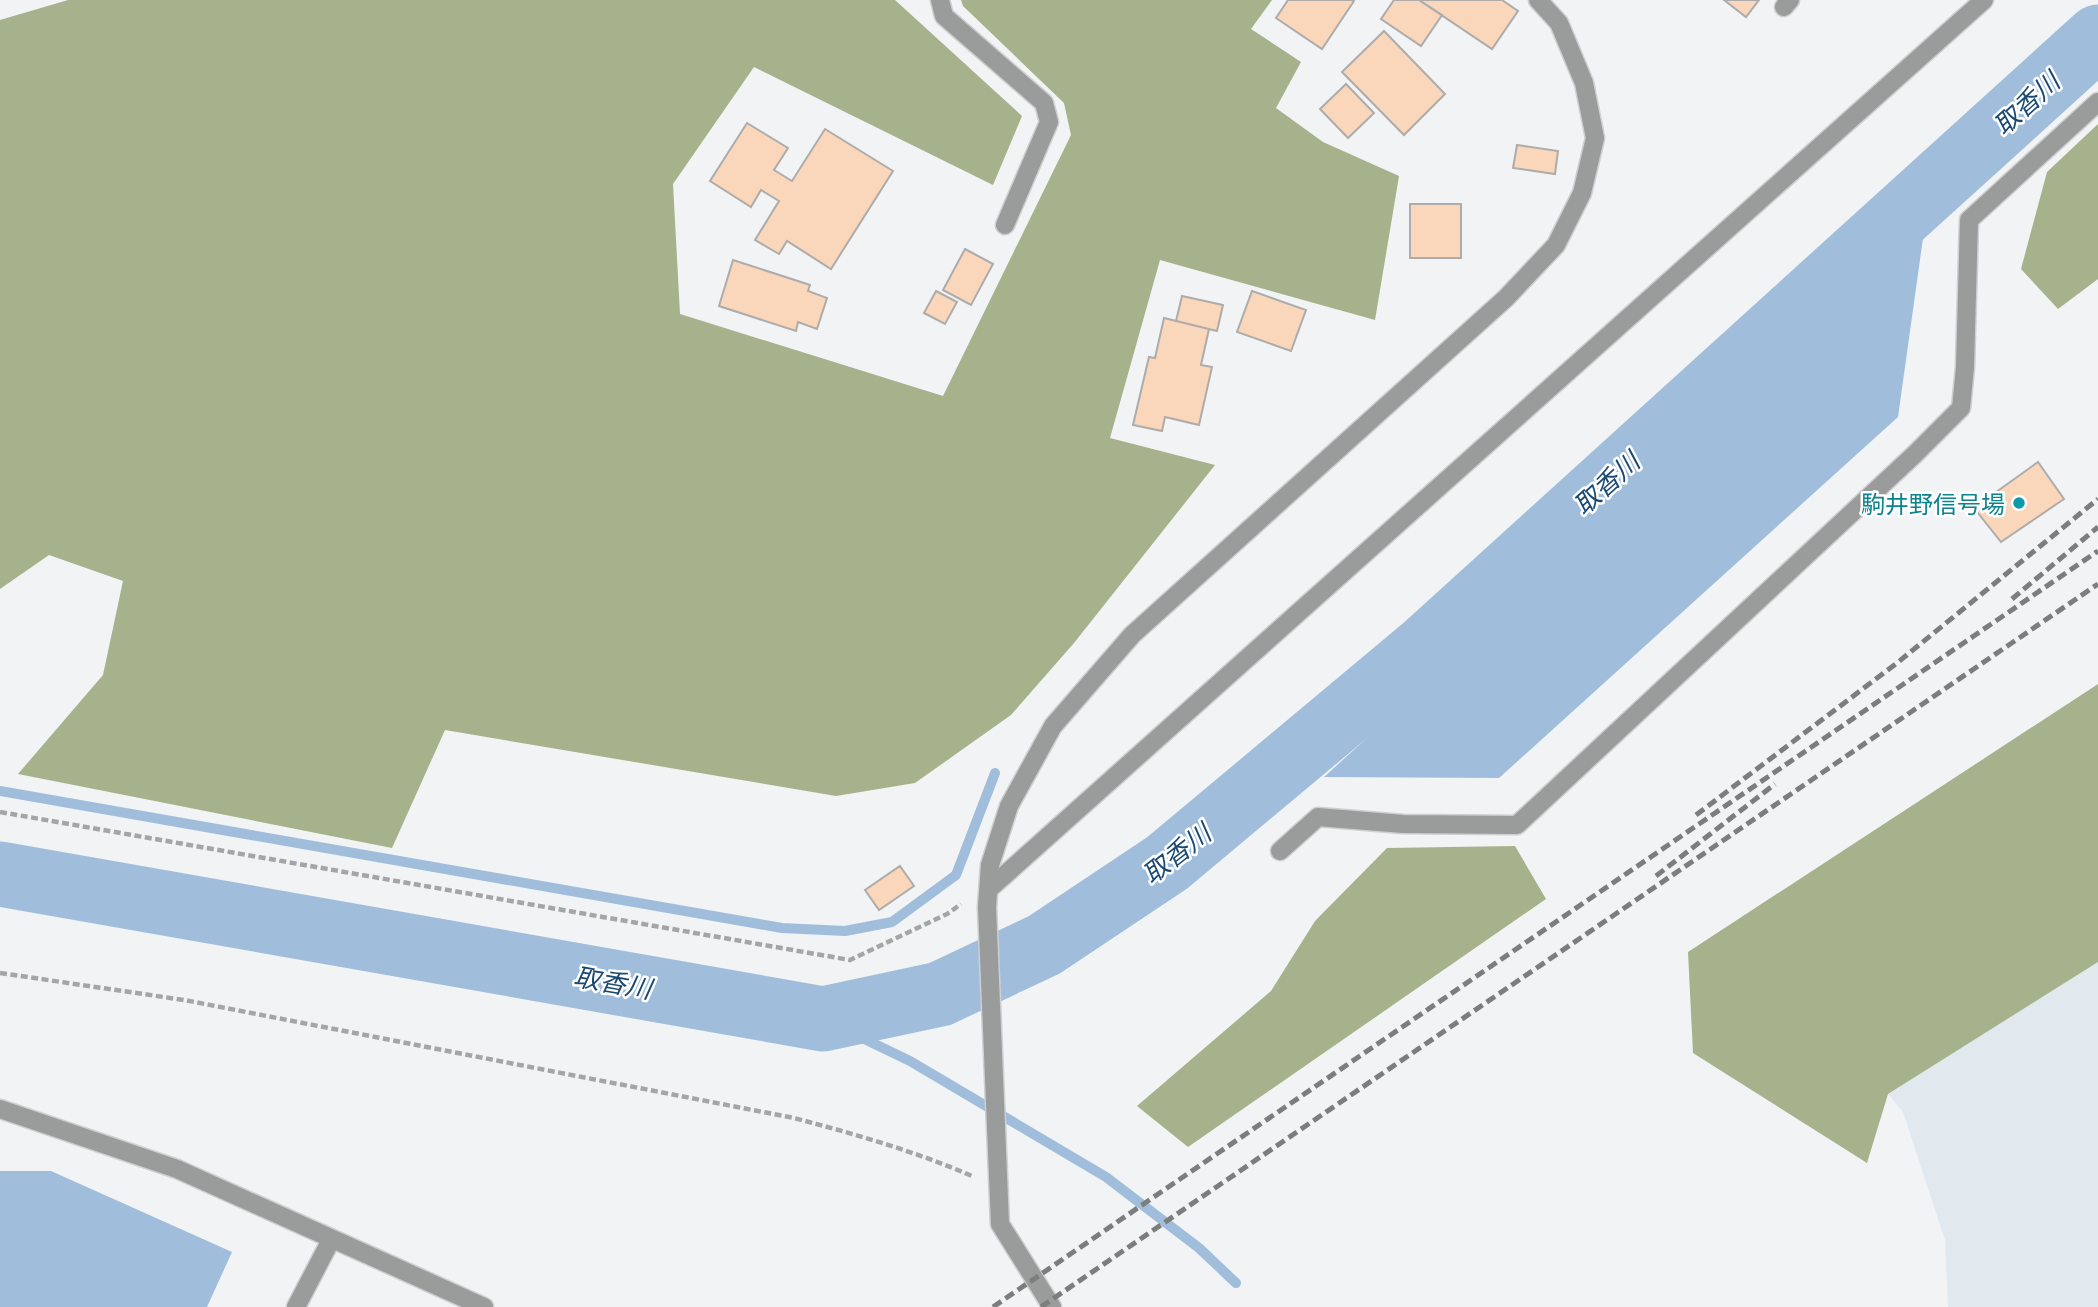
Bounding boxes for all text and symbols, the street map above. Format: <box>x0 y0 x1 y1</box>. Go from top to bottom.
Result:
water label: 取香川 <box>1986 63 2068 141</box>
water label: 取香川 <box>1566 443 1648 521</box>
place label: 駒井野信号場 <box>1861 489 2005 518</box>
marker: 駒井野信号場 <box>2011 495 2027 511</box>
water label: 取香川 <box>1135 815 1219 890</box>
water label: 取香川 <box>572 959 657 1005</box>

